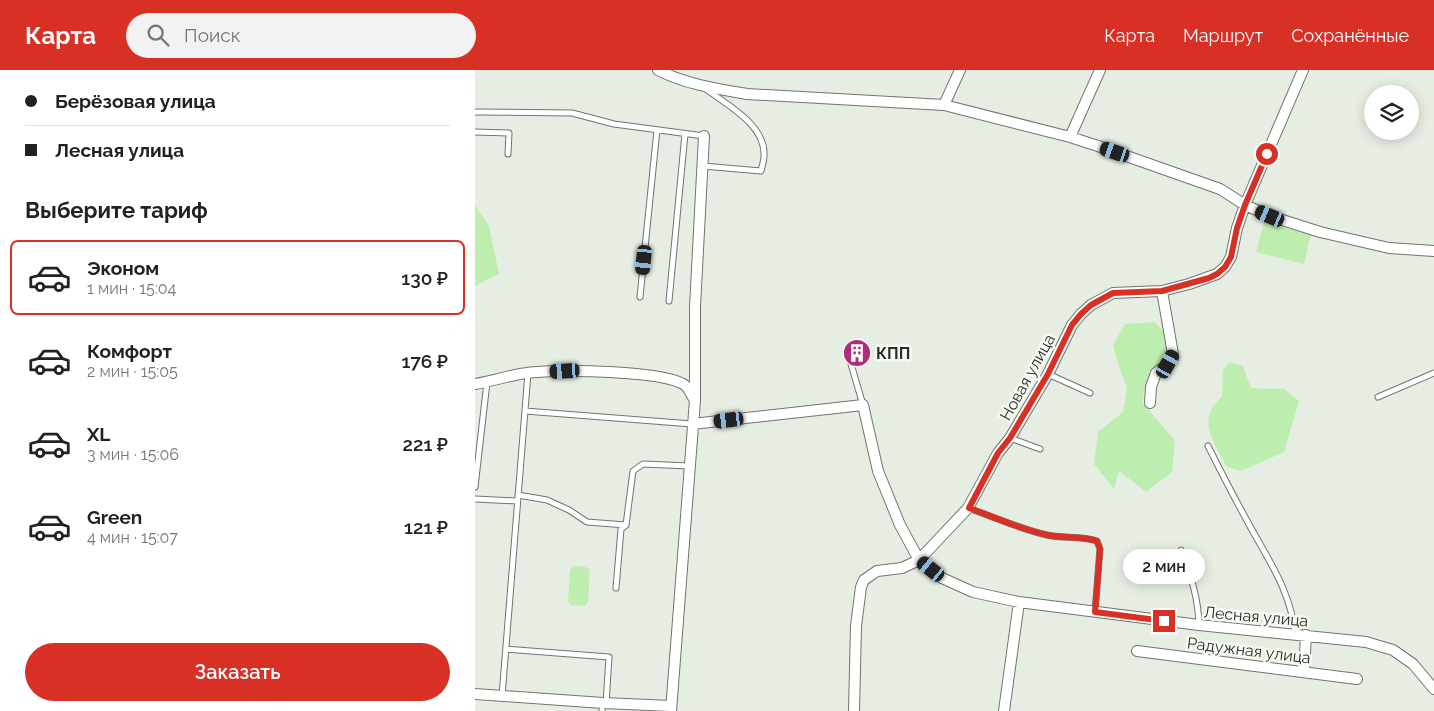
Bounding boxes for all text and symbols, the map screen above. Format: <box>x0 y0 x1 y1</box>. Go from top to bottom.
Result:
search box <box>126 13 476 58</box>
text: Карта <box>25 21 96 50</box>
icon: search <box>144 21 172 49</box>
text: Поиск <box>184 24 241 46</box>
text: Карта <box>1104 25 1155 46</box>
text: Маршрут <box>1183 25 1263 46</box>
text: Сохранённые <box>1291 25 1409 46</box>
map controls <box>1364 85 1419 140</box>
button: layers <box>1364 85 1419 140</box>
text: Берёзовая улица <box>55 90 216 112</box>
text: Лесная улица <box>55 139 184 161</box>
car <box>1098 140 1131 164</box>
route start <box>1256 143 1278 165</box>
text: Выберите тариф <box>25 197 208 223</box>
car <box>1253 203 1286 229</box>
car <box>634 244 653 276</box>
icon: car <box>27 255 72 300</box>
text: Эконом <box>87 257 159 279</box>
text: 130 ₽ <box>401 267 448 289</box>
text: 1 мин · 15:04 <box>87 279 176 298</box>
street label: Новая улица <box>996 331 1059 424</box>
icon: car <box>27 338 72 383</box>
building icon: КПП <box>842 338 872 368</box>
text: Комфорт <box>87 340 172 362</box>
place label: КПП <box>876 344 910 363</box>
car <box>1154 347 1181 381</box>
text: 176 ₽ <box>401 350 448 372</box>
text: 2 мин · 15:05 <box>87 362 178 381</box>
car <box>549 363 580 379</box>
car <box>713 411 744 429</box>
icon: car <box>27 421 72 466</box>
text: XL <box>87 423 110 445</box>
text: 221 ₽ <box>403 433 448 455</box>
text: 3 мин · 15:06 <box>87 445 179 464</box>
icon: car <box>27 504 72 549</box>
text: Green <box>87 506 142 528</box>
text: 121 ₽ <box>404 516 448 538</box>
text: 4 мин · 15:07 <box>87 528 178 547</box>
callout: 2 мин <box>1123 548 1205 584</box>
car <box>914 554 947 584</box>
text: 2 мин <box>1142 557 1186 576</box>
street label: Лесная улица <box>1203 602 1309 631</box>
route end <box>1153 610 1175 632</box>
street label: Радужная улица <box>1186 633 1312 668</box>
button: Заказать <box>25 643 450 701</box>

